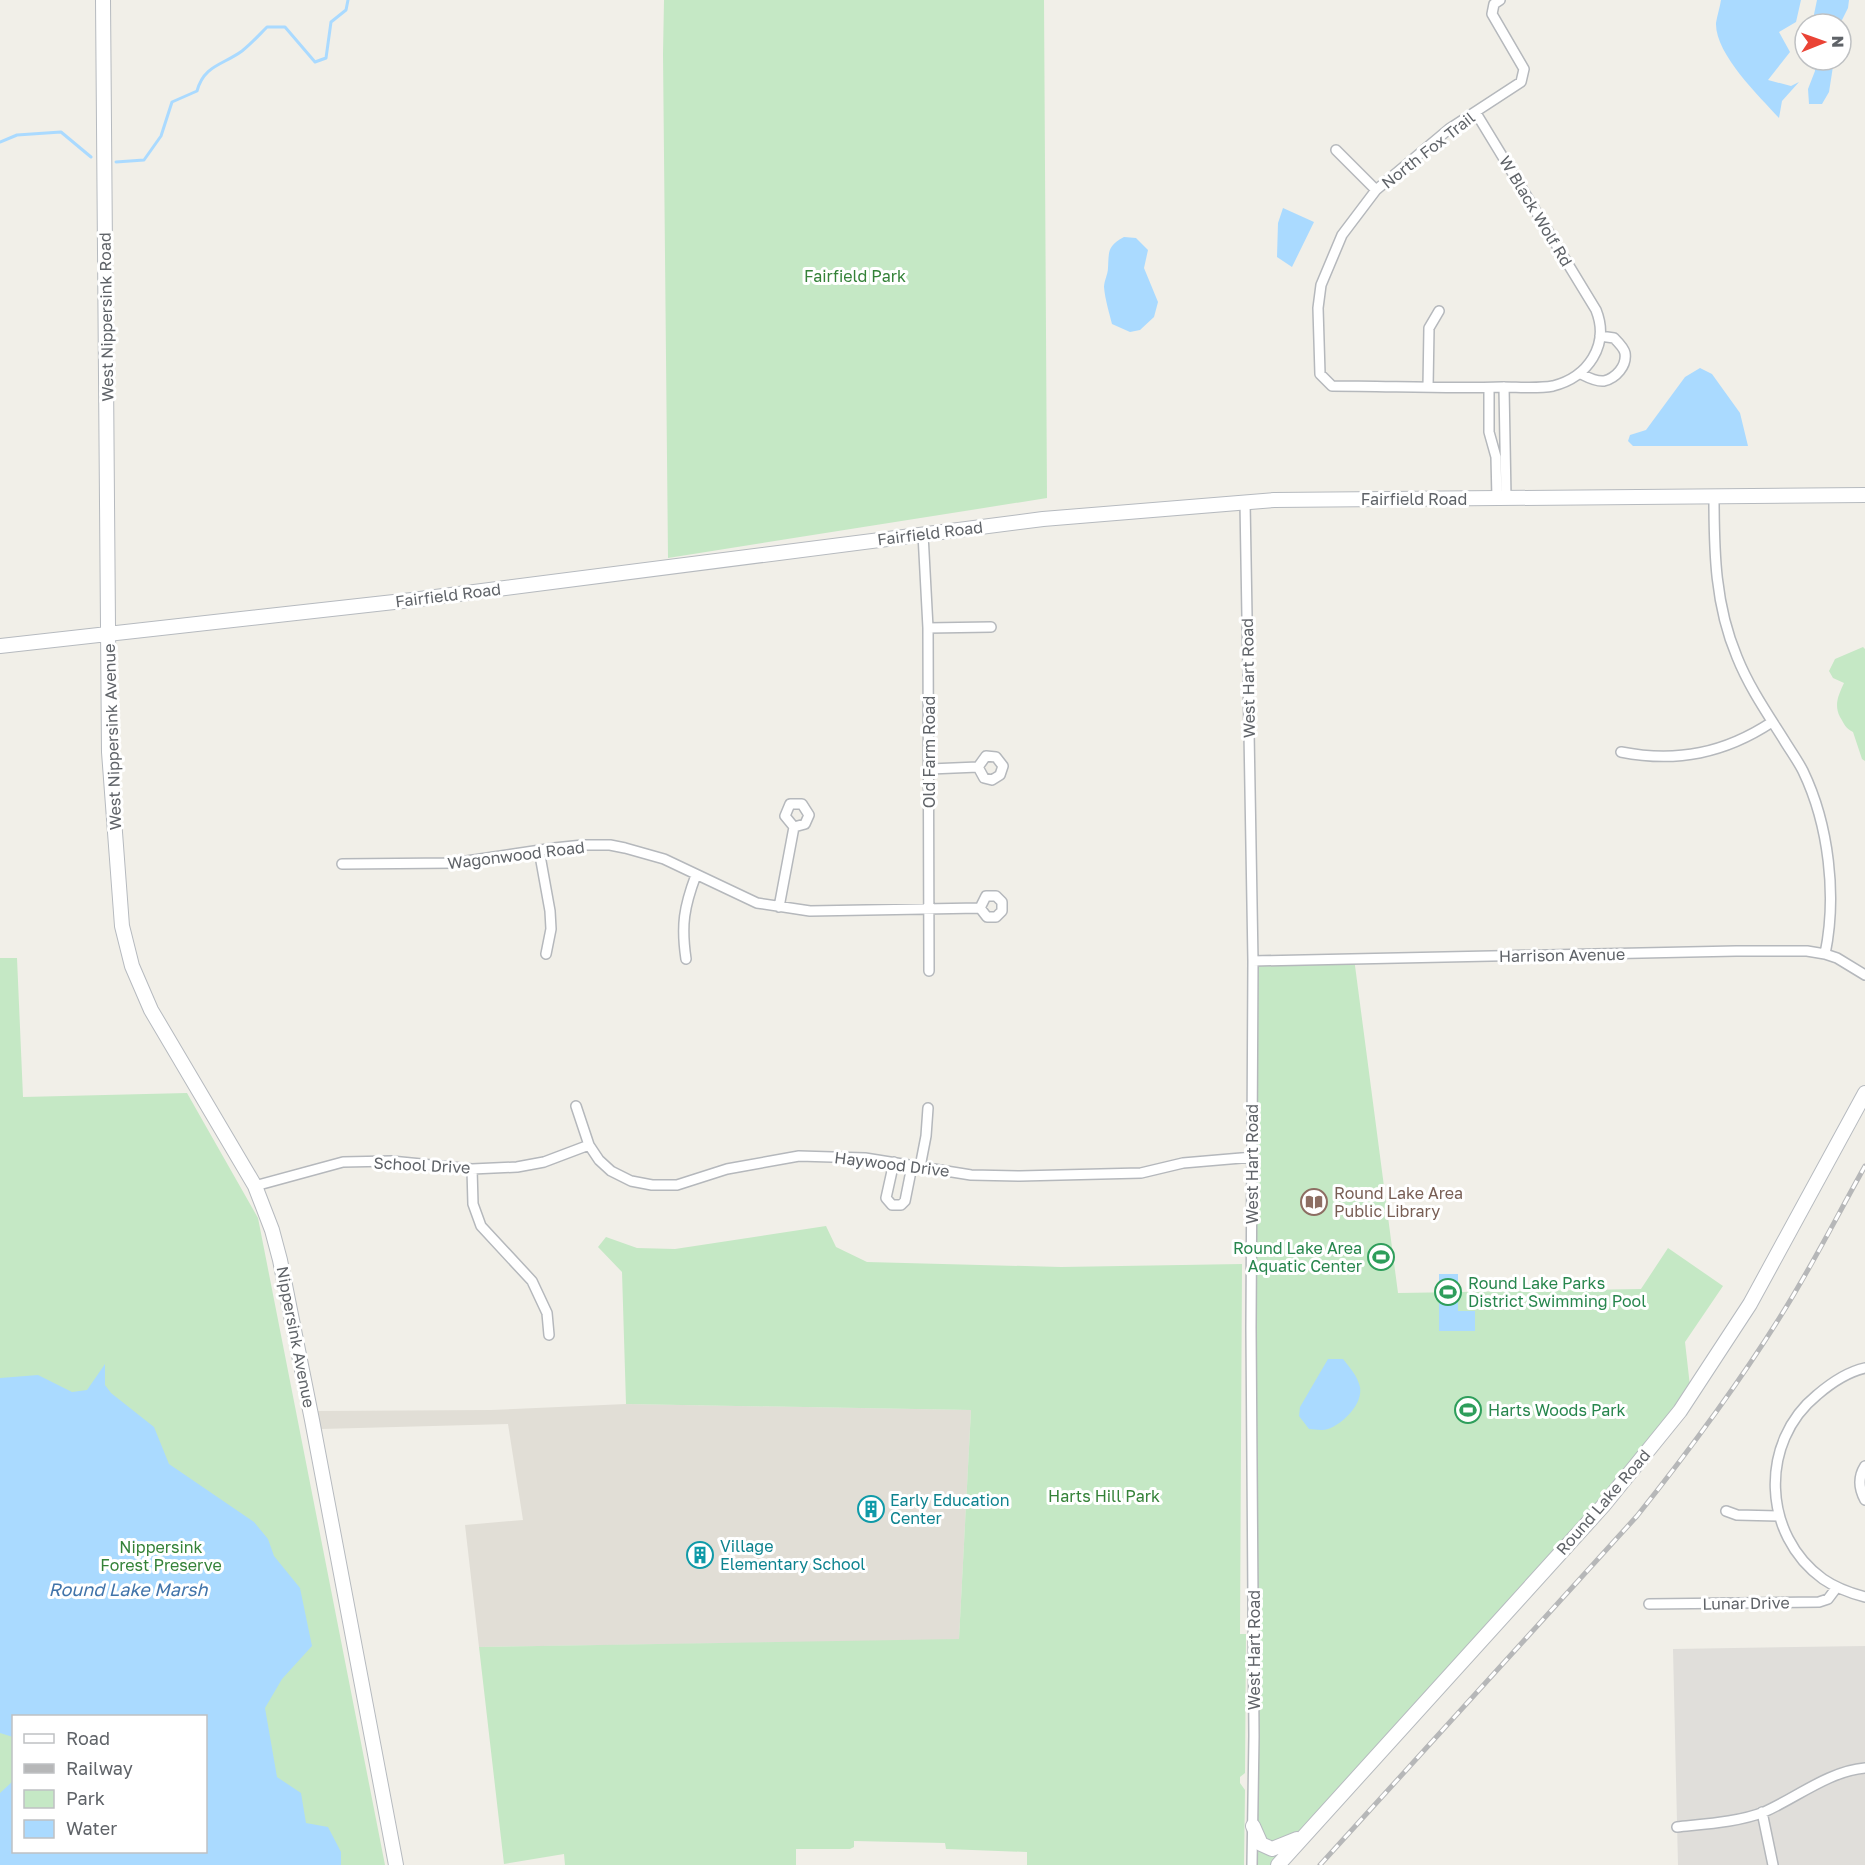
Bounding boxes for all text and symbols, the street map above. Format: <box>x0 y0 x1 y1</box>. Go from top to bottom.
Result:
north arrow <box>1793 12 1853 72</box>
text: N <box>1828 35 1848 48</box>
street label: North Fox Trail <box>1377 107 1479 193</box>
street label: W Black Wolf Rd <box>1495 152 1577 270</box>
street label: West Nippersink Road <box>95 232 117 402</box>
park label: Fairfield Park <box>804 266 906 286</box>
street label: Fairfield Road <box>1361 489 1467 509</box>
street label: Fairfield Road <box>876 517 984 549</box>
street label: Fairfield Road <box>394 579 502 611</box>
street label: West Hart Road <box>1237 618 1259 738</box>
street label: West Nippersink Avenue <box>99 643 125 831</box>
street label: Old Farm Road <box>919 696 939 808</box>
street label: Wagonwood Road <box>446 837 586 873</box>
street label: Harrison Avenue <box>1499 944 1625 966</box>
street label: West Hart Road <box>1242 1104 1262 1224</box>
street label: Haywood Drive <box>833 1147 951 1181</box>
street label: School Drive <box>373 1152 471 1178</box>
place label: Round Lake Area Public Library <box>1334 1183 1463 1221</box>
library icon: Round Lake Area Public Library <box>1299 1187 1329 1217</box>
place label: Round Lake Area Aquatic Center <box>1233 1238 1362 1276</box>
sports icon: Round Lake Area Aquatic Center <box>1366 1242 1396 1272</box>
street label: Nippersink Avenue <box>272 1265 320 1409</box>
place label: Round Lake Parks District Swimming Pool <box>1468 1273 1646 1311</box>
sports icon: Round Lake Parks District Swimming Pool <box>1433 1277 1463 1307</box>
sports icon: Harts Woods Park <box>1453 1395 1483 1425</box>
place label: Harts Woods Park <box>1488 1400 1626 1420</box>
street label: Round Lake Road <box>1552 1445 1654 1559</box>
park label: Harts Hill Park <box>1048 1486 1160 1506</box>
place label: Early Education Center <box>890 1490 1010 1528</box>
building icon: Early Education Center <box>856 1494 886 1524</box>
place label: Village Elementary School <box>720 1536 865 1574</box>
park label: Nippersink Forest Preserve <box>100 1537 222 1575</box>
building icon: Village Elementary School <box>685 1540 715 1570</box>
water label: Round Lake Marsh <box>48 1578 208 1600</box>
street label: West Hart Road <box>1244 1590 1264 1710</box>
street label: Lunar Drive <box>1702 1592 1790 1614</box>
legend <box>12 1715 207 1853</box>
text: Road <box>66 1727 110 1749</box>
text: Railway <box>66 1757 133 1779</box>
text: Park <box>66 1787 105 1809</box>
text: Water <box>66 1817 117 1839</box>

